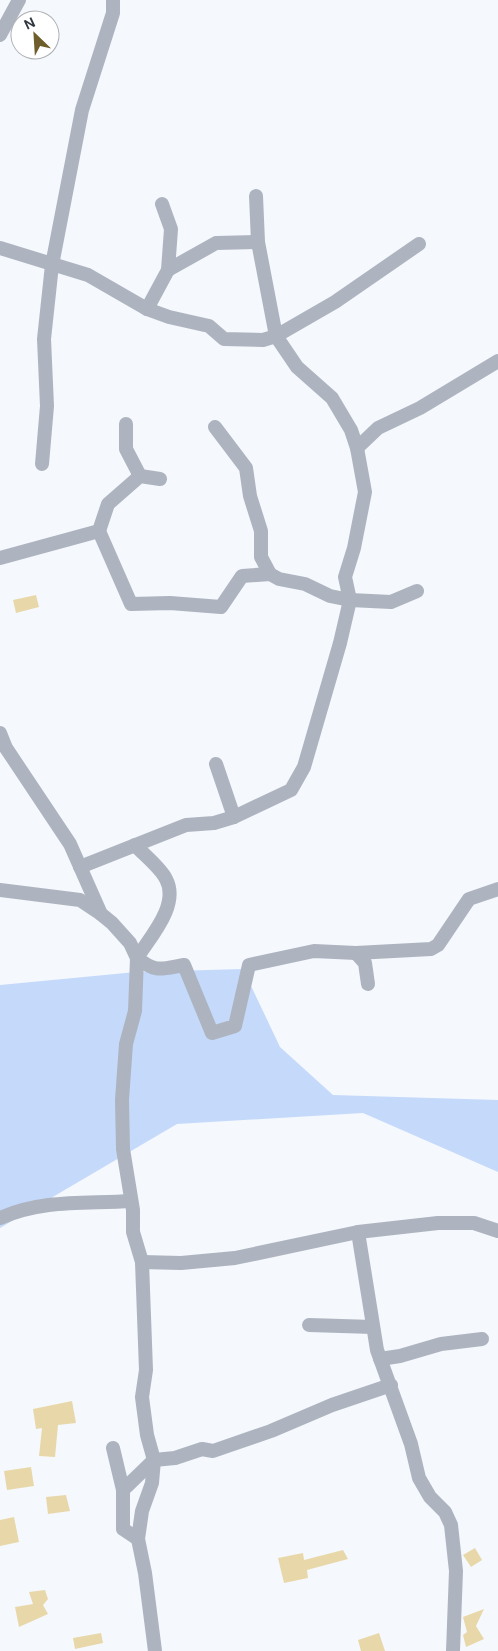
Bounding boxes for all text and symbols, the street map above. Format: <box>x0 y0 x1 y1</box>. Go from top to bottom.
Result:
north arrow <box>10 10 60 60</box>
text: N <box>21 13 38 34</box>

